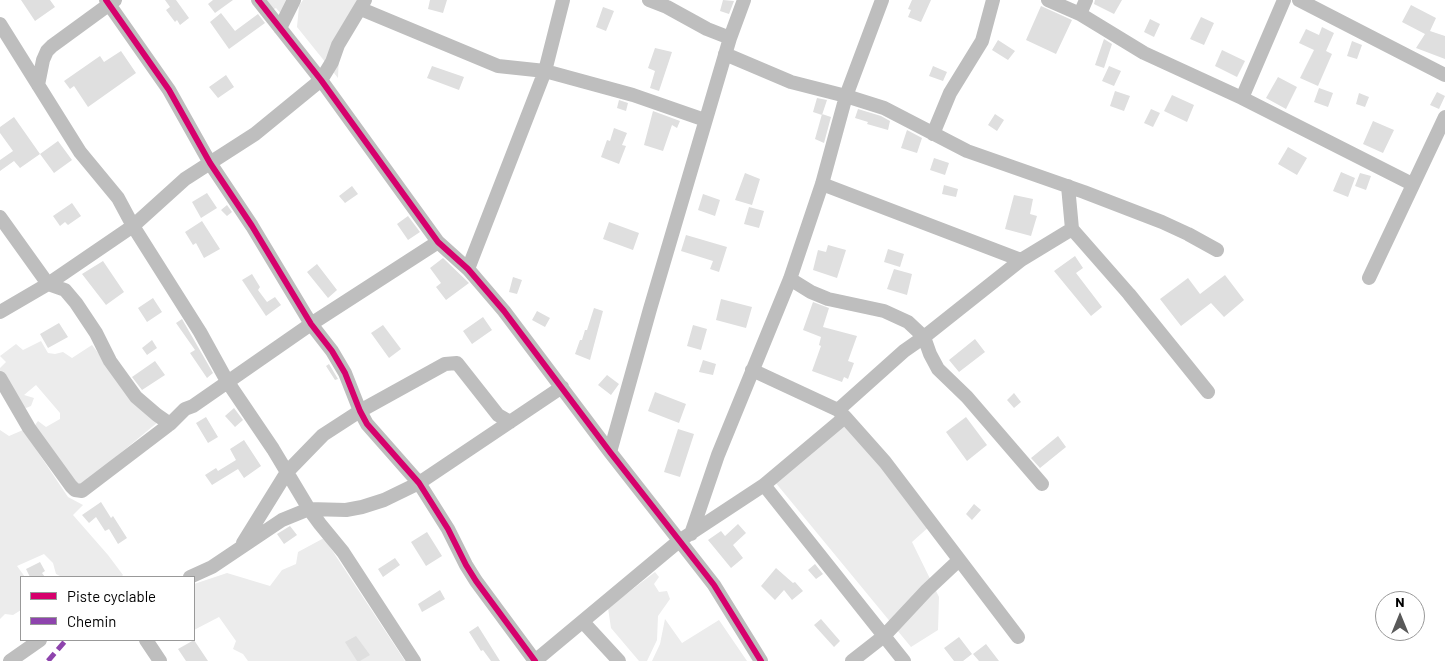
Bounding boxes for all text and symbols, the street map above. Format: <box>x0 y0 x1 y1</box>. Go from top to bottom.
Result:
legend <box>20 576 195 641</box>
text: Piste cyclable <box>67 587 156 605</box>
north arrow <box>1375 591 1425 641</box>
text: N <box>1395 593 1405 610</box>
text: Chemin <box>67 612 116 630</box>

